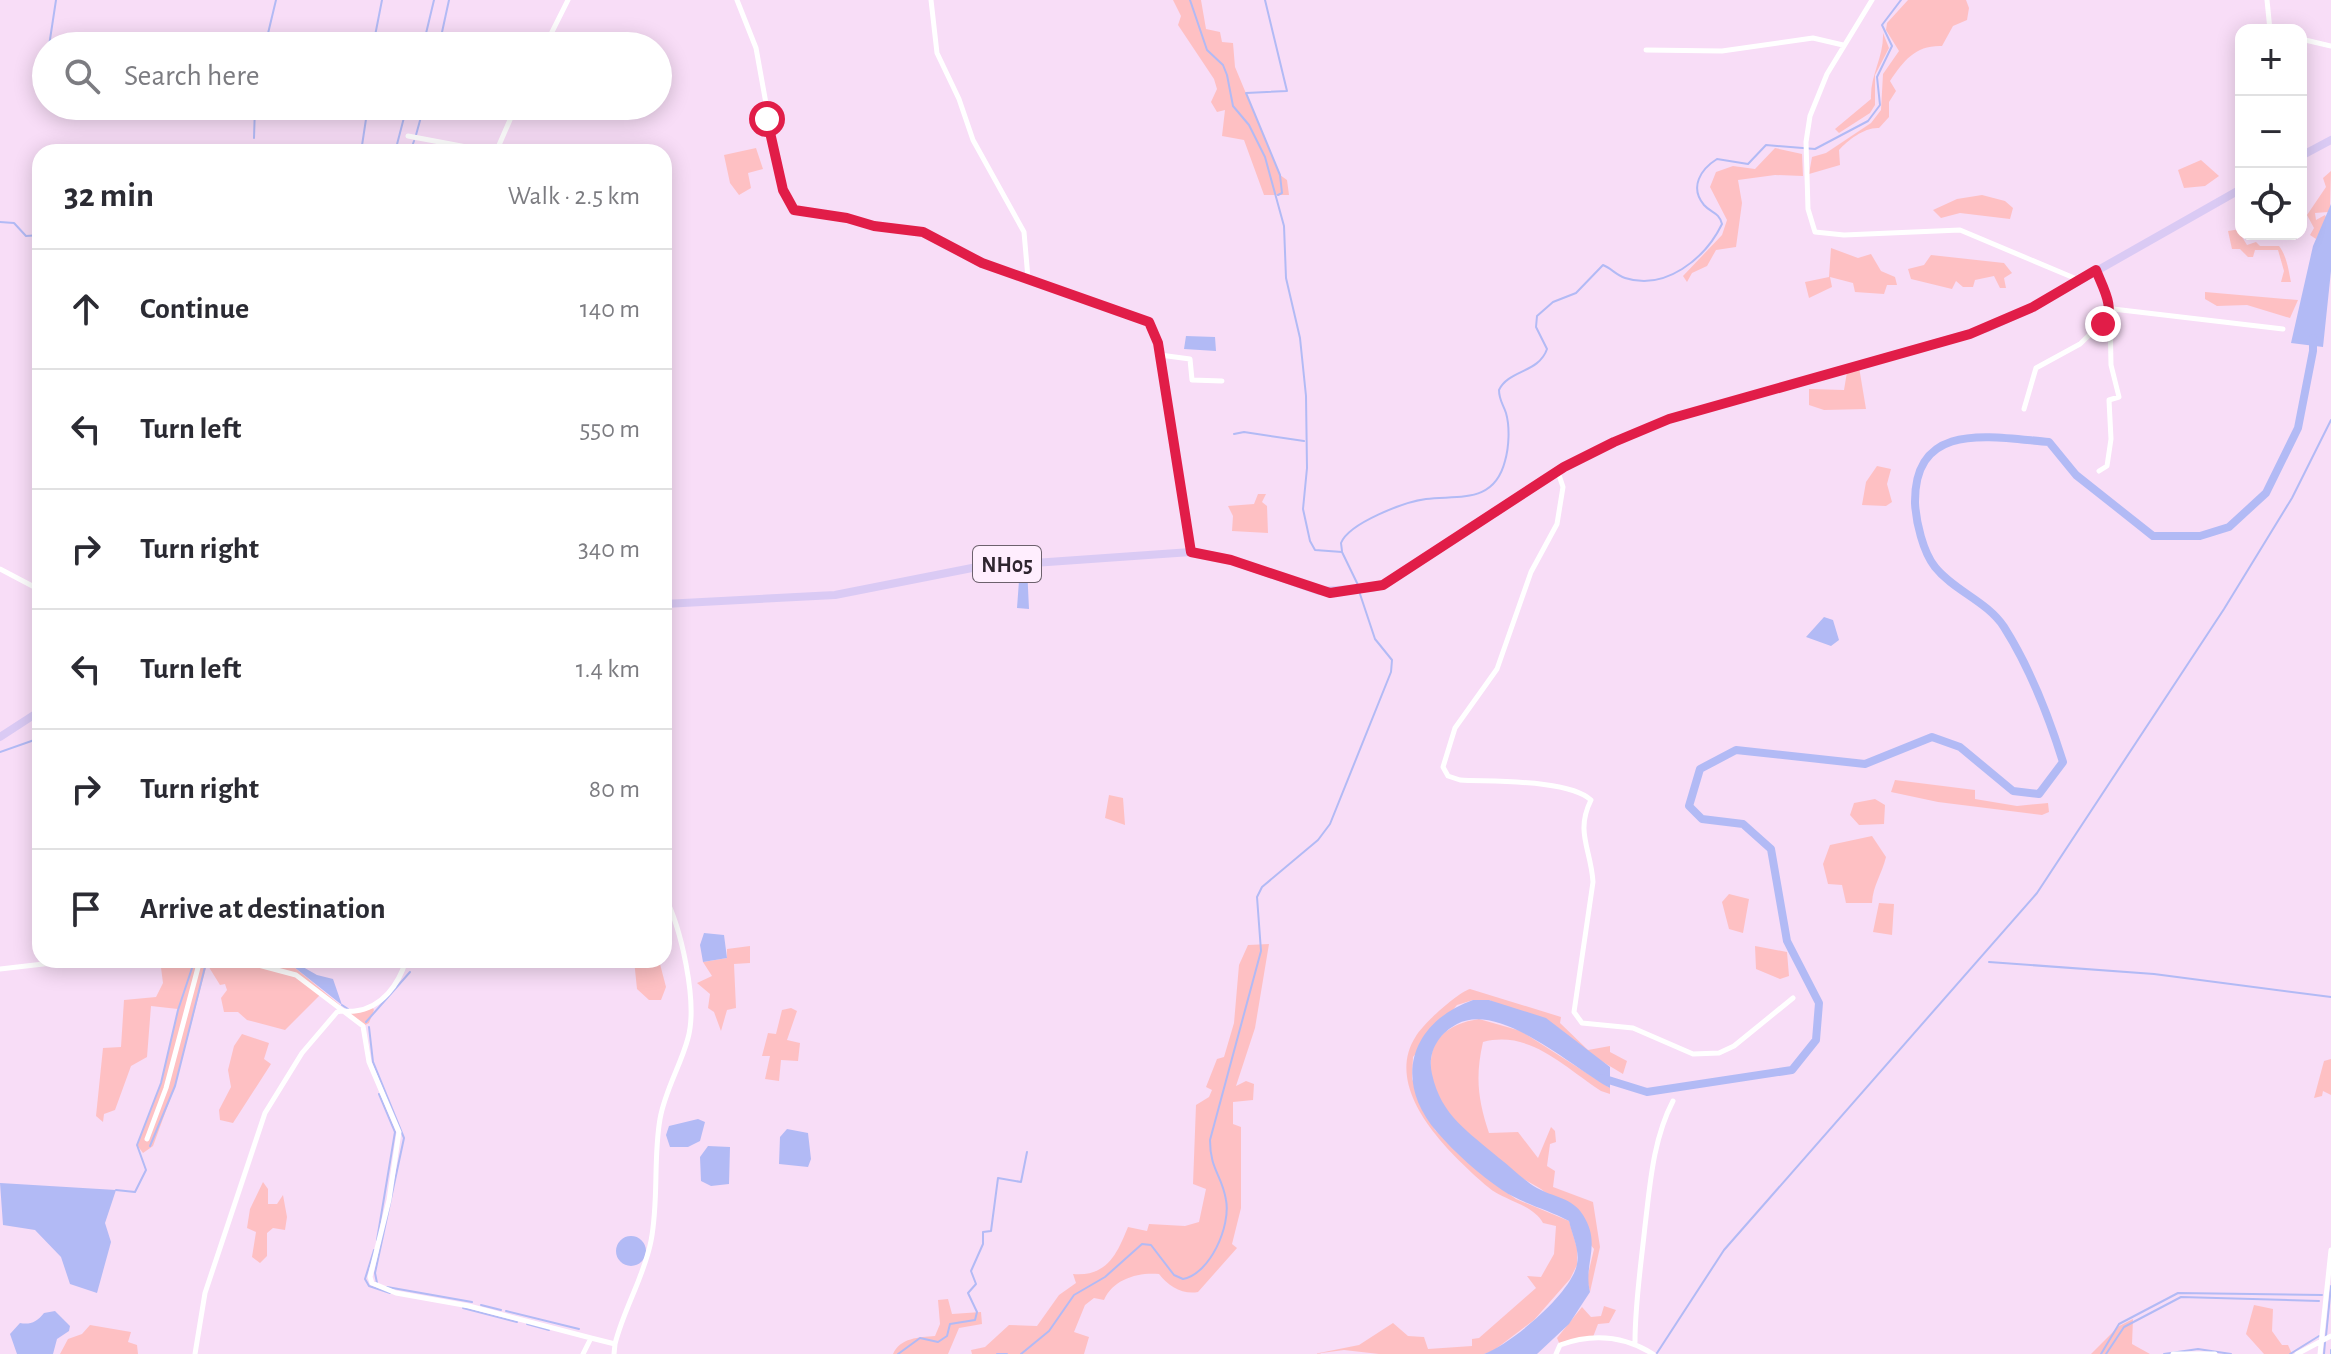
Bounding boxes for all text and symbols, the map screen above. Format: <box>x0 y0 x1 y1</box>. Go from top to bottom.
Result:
map controls <box>2235 24 2307 240</box>
button: + <box>2235 24 2307 96</box>
search box <box>32 32 672 120</box>
icon: search <box>60 54 104 98</box>
text: Search here <box>124 61 260 91</box>
button: − <box>2235 96 2307 168</box>
route start <box>749 101 785 137</box>
button: locate <box>2235 168 2307 240</box>
text: 32 min <box>64 179 154 213</box>
text: Walk · 2.5 km <box>508 183 640 209</box>
icon: ahead <box>64 287 108 331</box>
text: Continue <box>140 294 249 324</box>
text: 140 m <box>580 296 640 322</box>
route end <box>2085 306 2121 342</box>
icon: left <box>64 407 108 451</box>
text: Turn left <box>140 414 241 444</box>
text: 550 m <box>579 416 640 442</box>
icon: right <box>64 527 108 571</box>
text: Turn right <box>140 534 259 564</box>
text: 340 m <box>578 536 640 562</box>
road number: NH05 <box>973 546 1041 582</box>
icon: left <box>64 647 108 691</box>
text: Turn left <box>140 654 241 684</box>
text: 1.4 km <box>576 656 640 682</box>
icon: right <box>64 767 108 811</box>
text: Turn right <box>140 774 259 804</box>
text: 80 m <box>589 776 640 802</box>
icon: arrive <box>64 887 108 931</box>
text: Arrive at destination <box>140 894 386 924</box>

